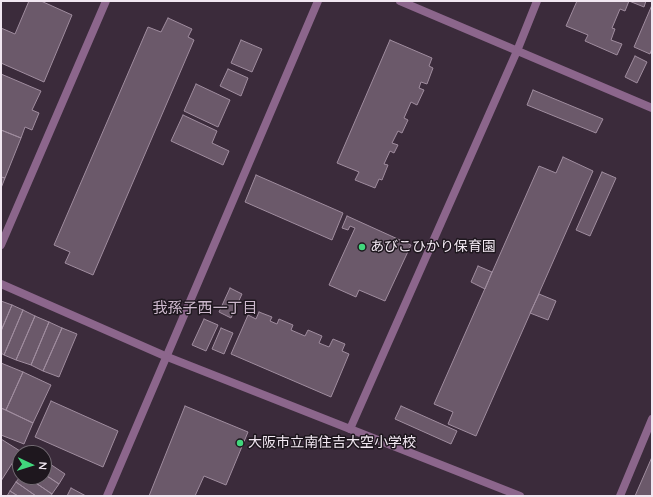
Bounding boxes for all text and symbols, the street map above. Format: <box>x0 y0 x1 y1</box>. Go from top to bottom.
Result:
place label: あびこひかり保育園 <box>370 239 496 255</box>
marker: あびこひかり保育園 <box>357 242 367 252</box>
district label: 我孫子西一丁目 <box>153 299 257 317</box>
place label: 大阪市立南住吉大空小学校 <box>248 435 416 451</box>
marker: 大阪市立南住吉大空小学校 <box>235 438 245 448</box>
north arrow <box>12 445 52 485</box>
text: N <box>36 461 50 470</box>

